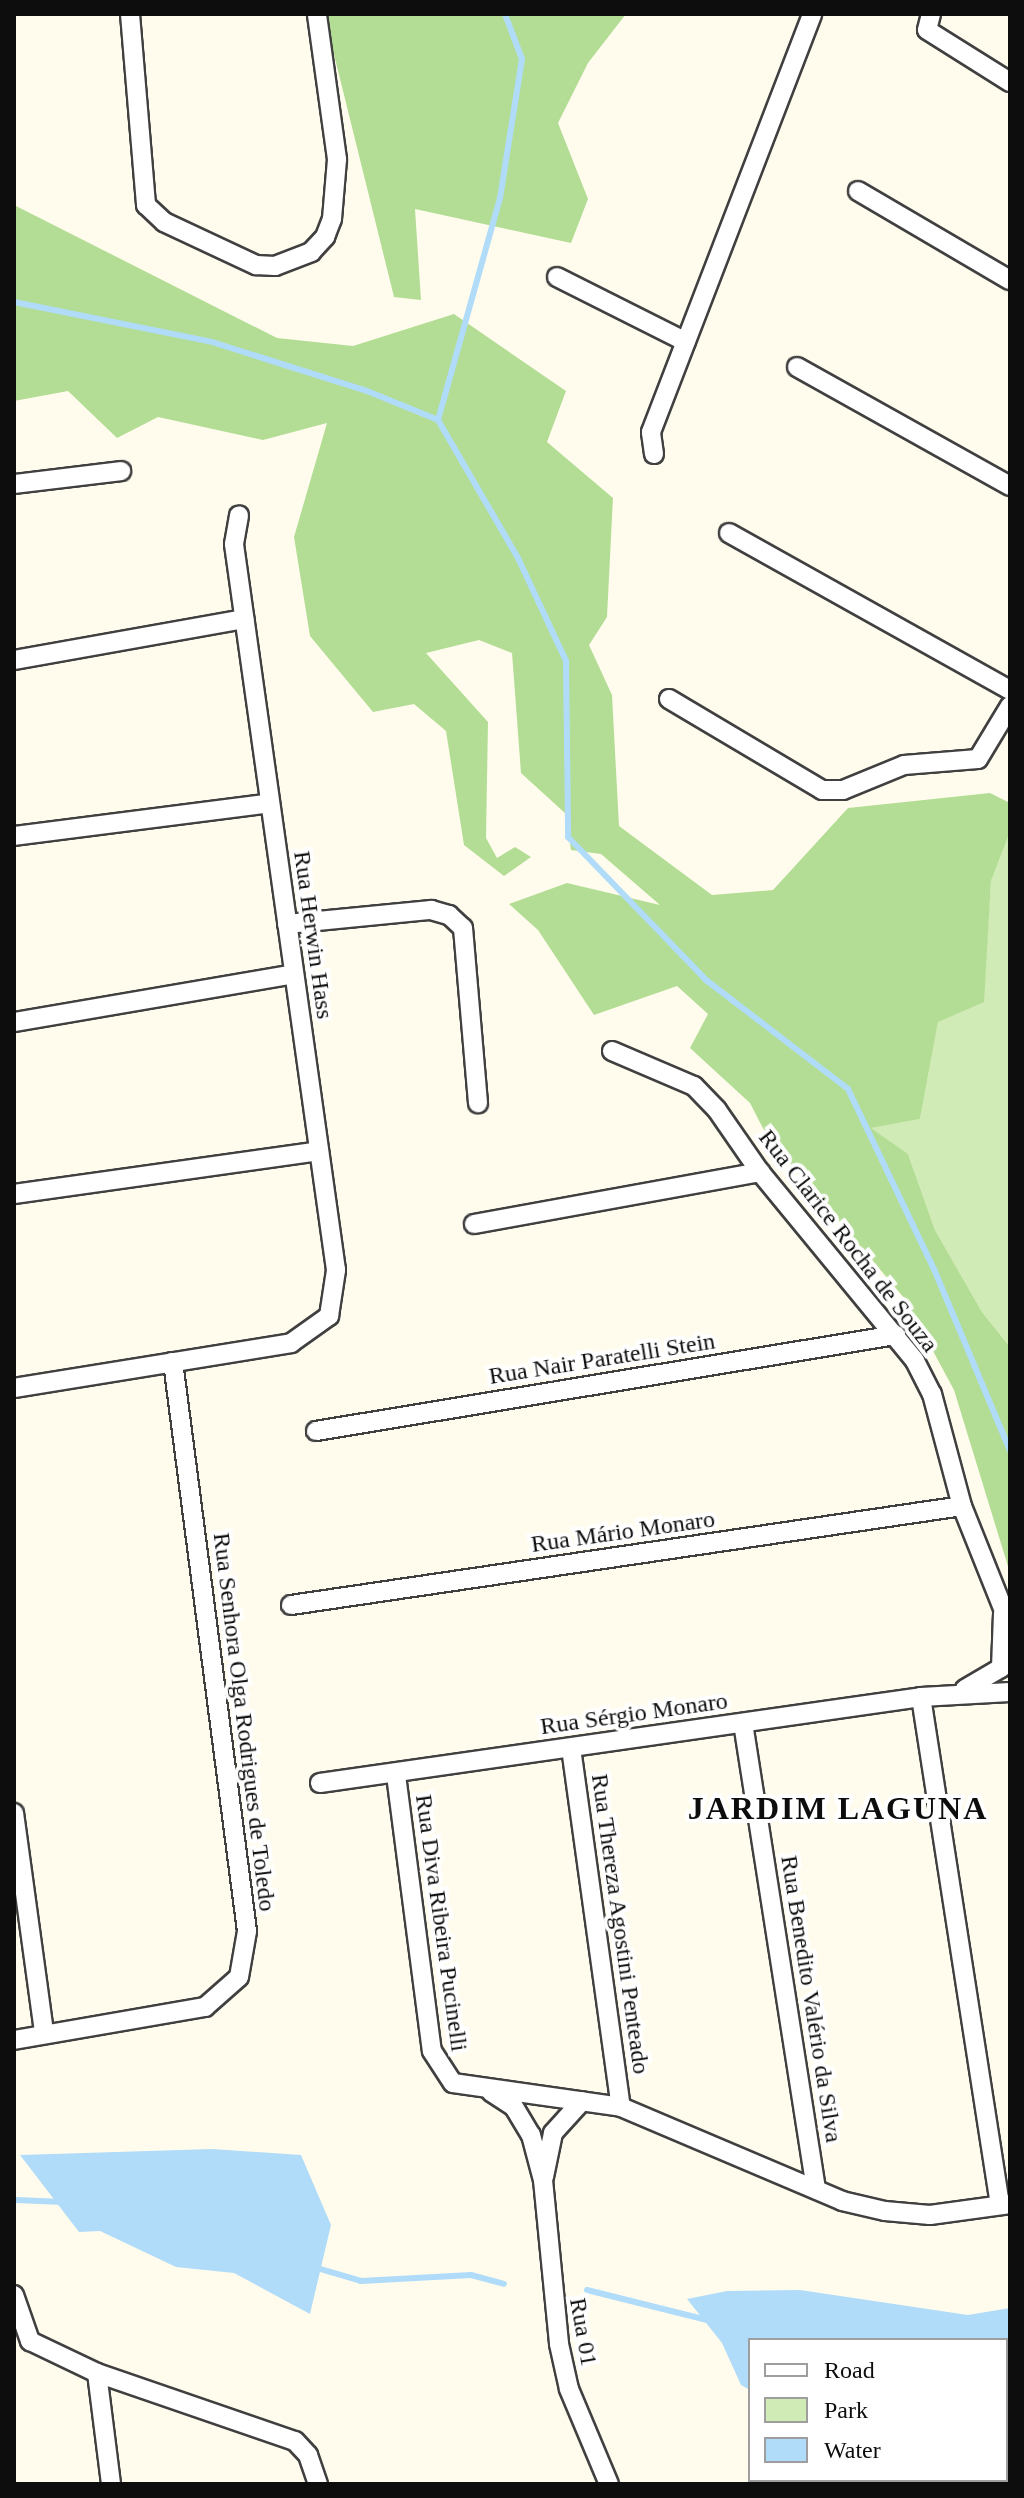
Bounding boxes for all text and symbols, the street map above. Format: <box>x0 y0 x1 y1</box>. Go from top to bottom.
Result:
street label: Rua Herwin Hass <box>287 849 339 1021</box>
street label: Rua Clarice Rocha de Souza <box>752 1124 944 1358</box>
street label: Rua Nair Paratelli Stein <box>487 1327 717 1391</box>
street label: Rua Mário Monaro <box>529 1505 717 1559</box>
street label: Rua Senhora Olga Rodrigues de Toledo <box>206 1531 282 1913</box>
street label: Rua Sérgio Monaro <box>538 1687 730 1741</box>
street label: Rua Thereza Agostini Penteado <box>585 1771 655 2077</box>
district label: JARDIM LAGUNA <box>688 1789 988 1827</box>
street label: Rua Diva Ribeira Pucinelli <box>409 1793 473 2053</box>
street label: Rua Benedito Valério da Silva <box>774 1853 848 2145</box>
street label: Rua 01 <box>563 2296 603 2368</box>
legend <box>748 2338 1008 2482</box>
text: Road <box>824 2357 875 2383</box>
text: Park <box>824 2397 868 2423</box>
text: Water <box>824 2437 881 2463</box>

